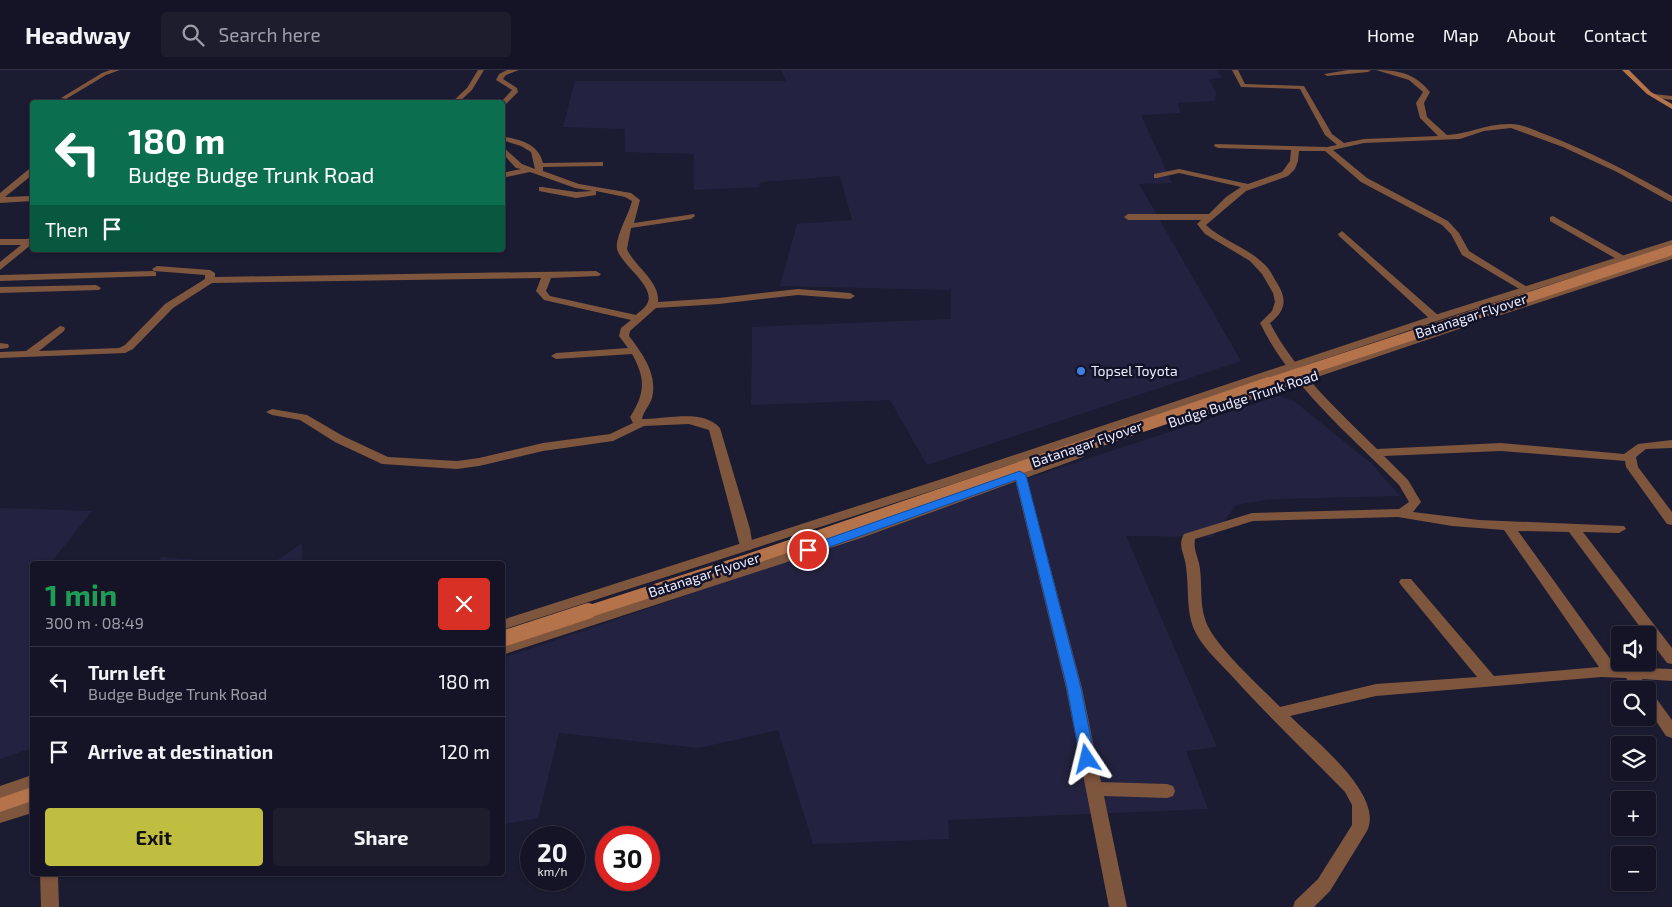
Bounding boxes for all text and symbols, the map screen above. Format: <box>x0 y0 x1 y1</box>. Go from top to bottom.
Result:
search box <box>161 12 511 57</box>
text: Headway <box>25 20 131 49</box>
icon: search <box>179 21 207 49</box>
text: Search here <box>219 23 321 46</box>
text: Home <box>1367 24 1415 46</box>
text: Map <box>1443 24 1479 46</box>
text: About <box>1507 24 1556 46</box>
text: Contact <box>1584 24 1647 46</box>
text: 180 m <box>128 119 225 161</box>
icon: left <box>45 120 110 185</box>
text: Budge Budge Trunk Road <box>128 161 374 187</box>
icon: arrive <box>98 215 126 243</box>
text: Then <box>45 218 88 241</box>
street label: Batanagar Flyover <box>1413 289 1529 342</box>
place label: Topsel Toyota <box>1091 362 1178 379</box>
marker: Topsel Toyota <box>1075 365 1087 377</box>
street label: Budge Budge Trunk Road <box>1166 366 1320 431</box>
street label: Batanagar Flyover <box>1029 416 1145 470</box>
pin <box>787 529 829 571</box>
icon: arrive <box>794 536 822 564</box>
street label: Batanagar Flyover <box>646 548 762 601</box>
text: 1 min <box>45 576 117 612</box>
button: close <box>438 578 490 630</box>
text: 300 m · 08:49 <box>45 613 144 632</box>
map controls <box>1611 626 1656 891</box>
button: sound <box>1611 626 1656 671</box>
text: Turn left <box>88 661 165 684</box>
icon: left <box>45 668 73 696</box>
text: 180 m <box>439 670 490 693</box>
button: search <box>1611 681 1656 726</box>
text: Budge Budge Trunk Road <box>88 684 267 703</box>
position arrow <box>1060 732 1112 784</box>
button: layers <box>1611 736 1656 781</box>
icon: arrive <box>45 738 73 766</box>
text: Arrive at destination <box>88 740 273 763</box>
text: 120 m <box>439 740 490 763</box>
button: + <box>1611 791 1656 836</box>
button: Exit <box>45 808 263 866</box>
button: Share <box>273 808 490 866</box>
speed limit sign: 30 <box>595 826 660 891</box>
text: 20 <box>537 837 568 867</box>
button: − <box>1611 846 1656 891</box>
text: km/h <box>538 864 567 878</box>

